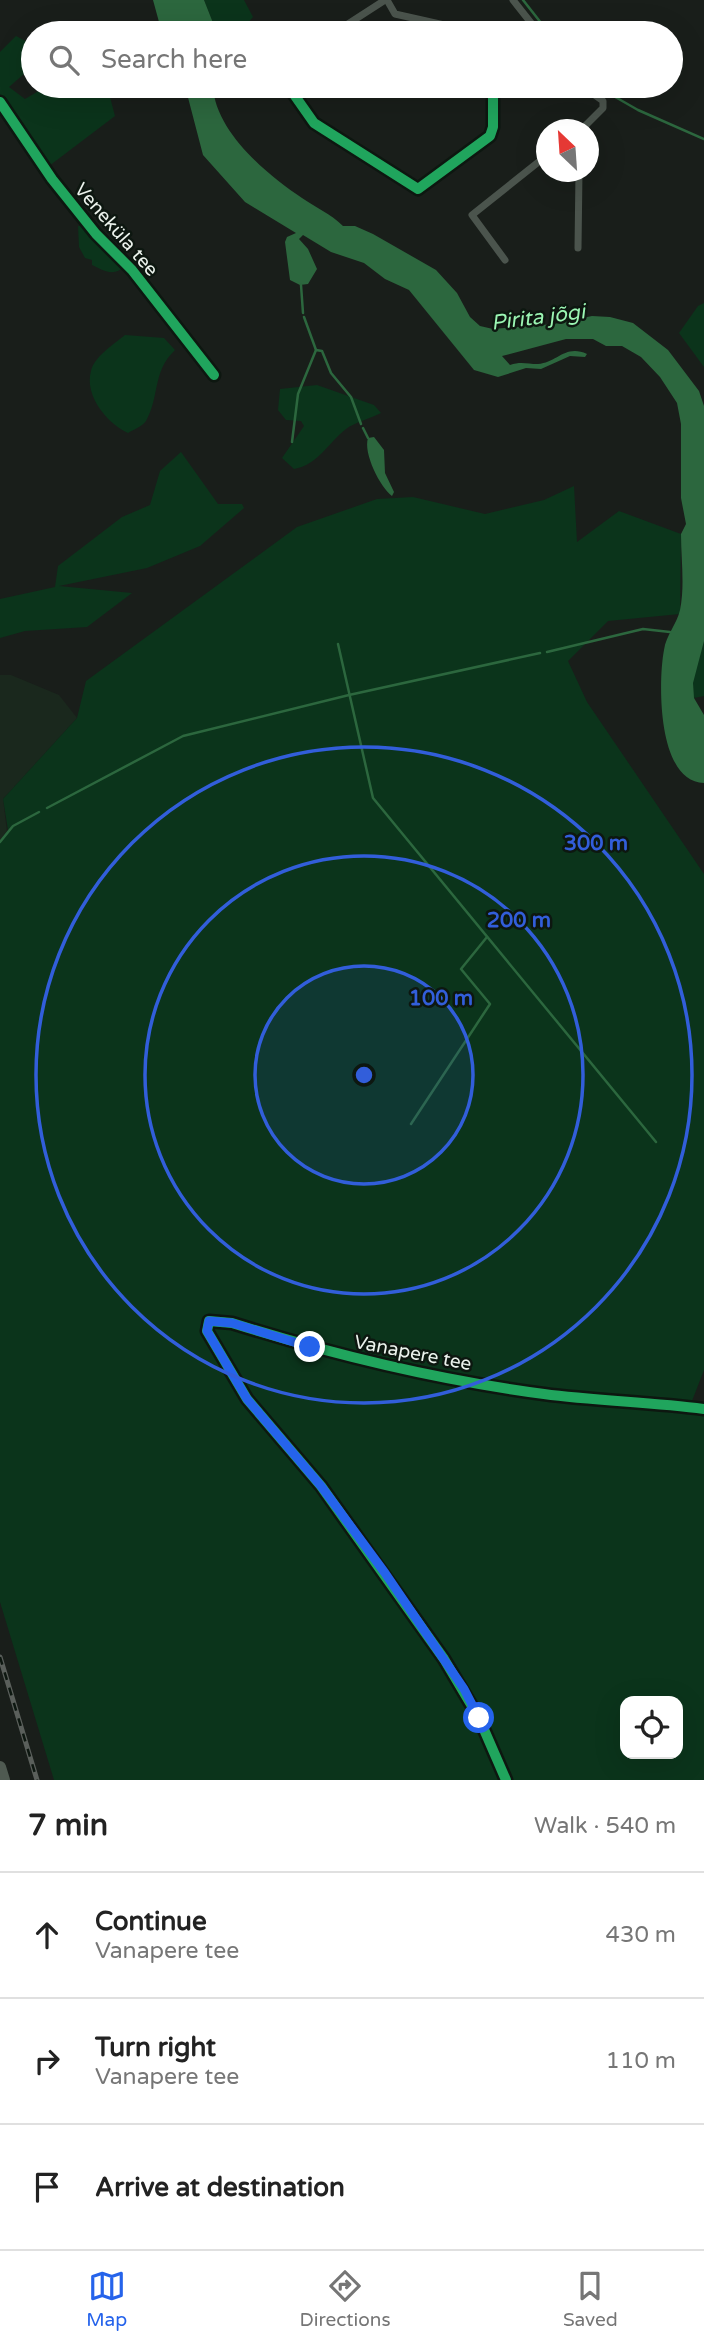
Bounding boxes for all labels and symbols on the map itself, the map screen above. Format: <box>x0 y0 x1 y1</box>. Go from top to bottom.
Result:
north arrow <box>536 119 599 182</box>
street label: Veneküla tee <box>70 179 163 281</box>
water label: Pirita jõgi <box>490 299 589 336</box>
text: 300 m <box>564 831 628 856</box>
text: 200 m <box>487 908 551 933</box>
text: 100 m <box>409 986 473 1011</box>
centre of rings <box>352 1063 376 1087</box>
route end <box>294 1331 325 1362</box>
street label: Vanapere tee <box>352 1331 473 1375</box>
route start <box>463 1702 494 1733</box>

